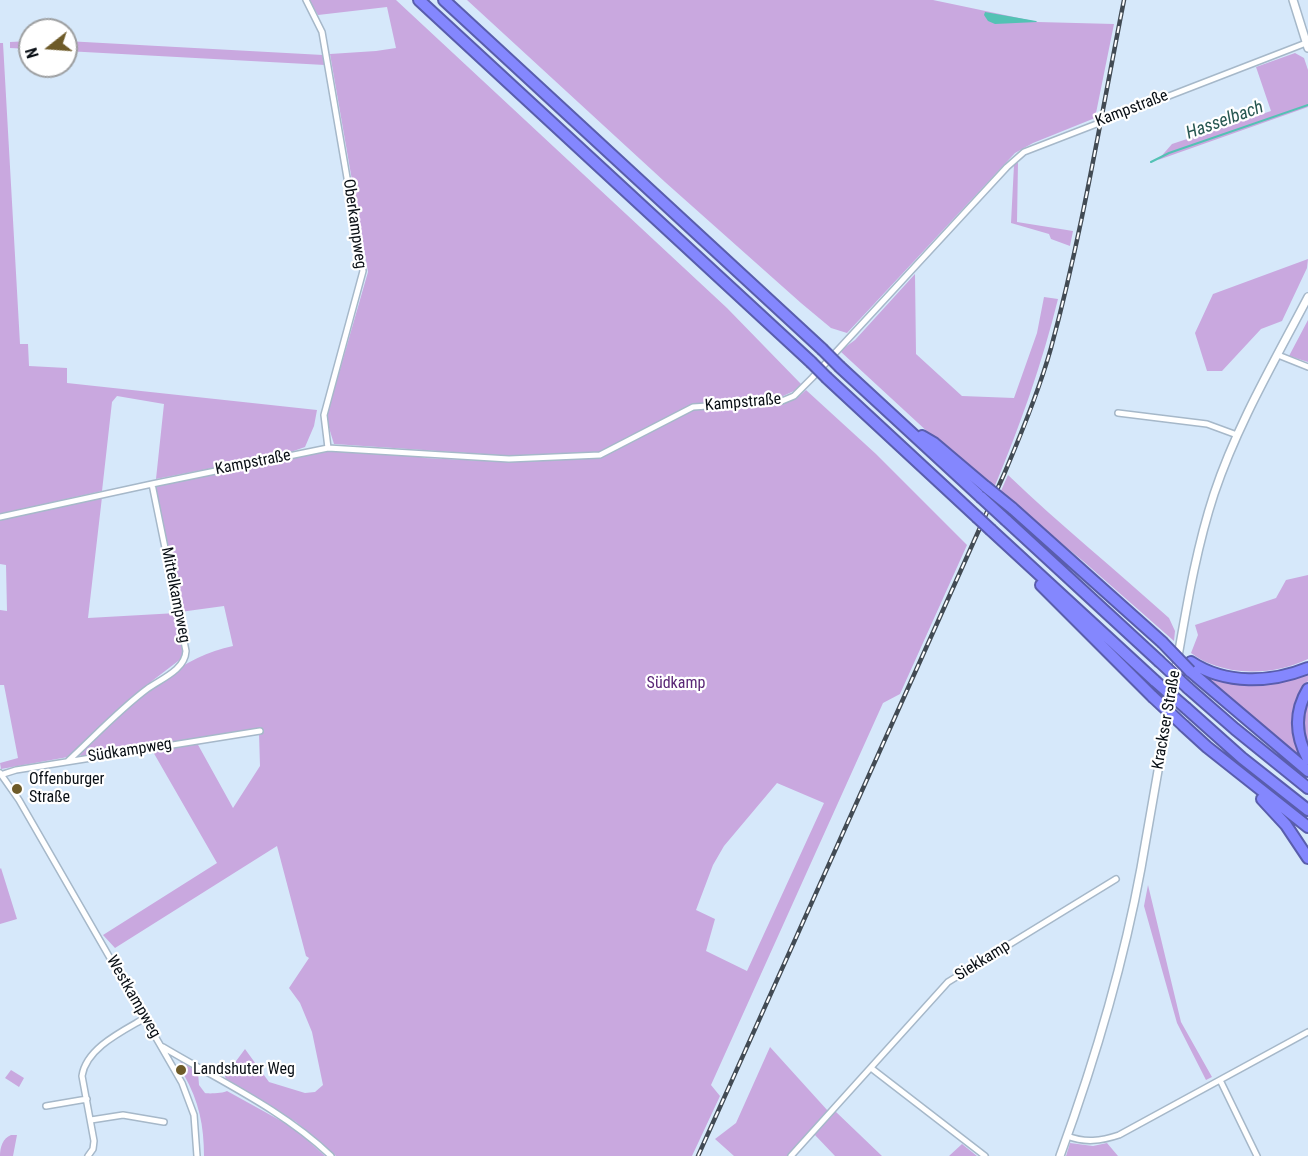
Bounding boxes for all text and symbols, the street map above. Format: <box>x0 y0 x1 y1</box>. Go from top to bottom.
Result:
north arrow <box>18 18 78 78</box>
text: N <box>22 45 43 60</box>
street label: Kampstraße <box>1093 86 1171 132</box>
water label: Hasselbach <box>1183 97 1267 145</box>
street label: Oberkampweg <box>338 178 370 270</box>
street label: Kampstraße <box>704 390 782 416</box>
street label: Kampstraße <box>214 446 292 480</box>
street label: Mittelkampweg <box>156 546 194 644</box>
street label: Krackser Straße <box>1149 669 1185 771</box>
park label: Südkamp <box>647 674 705 694</box>
street label: Südkampweg <box>87 735 173 767</box>
place label: Offenburger Straße <box>29 770 104 808</box>
marker: Offenburger Straße <box>10 782 24 796</box>
street label: Siekkamp <box>952 937 1014 985</box>
street label: Westkampweg <box>102 952 164 1042</box>
place label: Landshuter Weg <box>193 1060 295 1080</box>
marker: Landshuter Weg <box>174 1063 188 1077</box>

